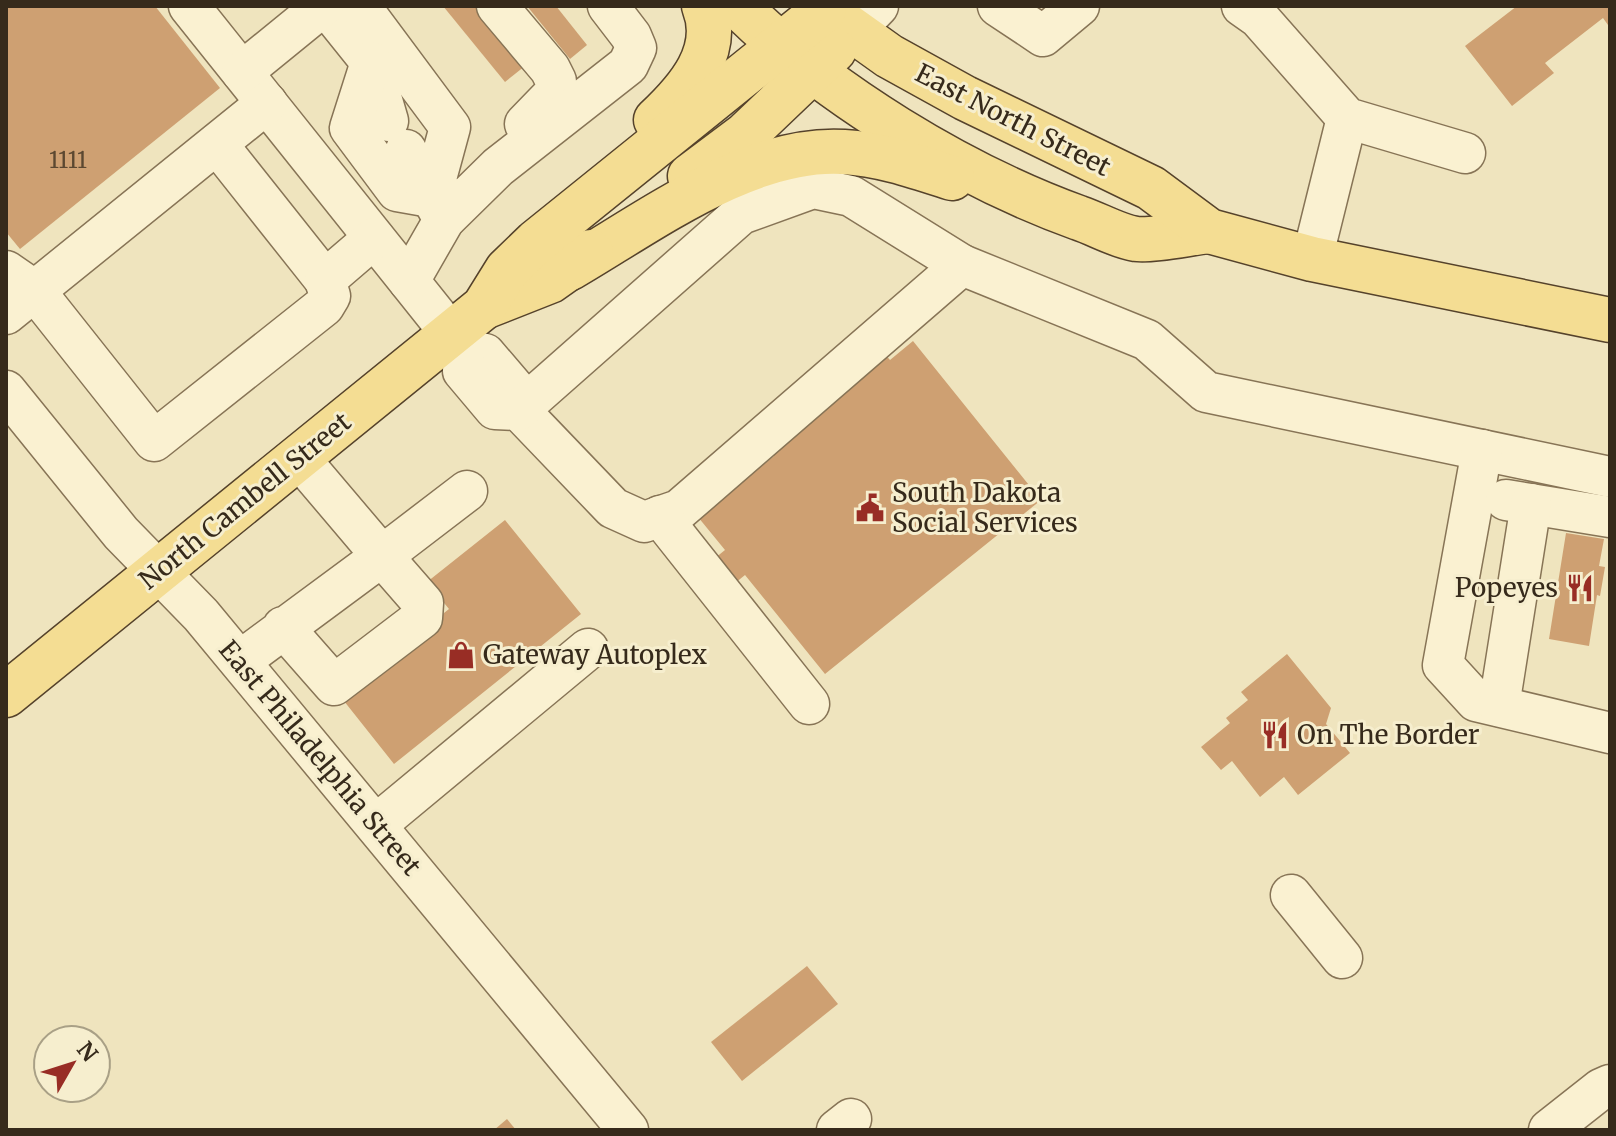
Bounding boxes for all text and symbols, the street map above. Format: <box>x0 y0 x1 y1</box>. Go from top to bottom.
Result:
street label: East North Street <box>910 56 1116 183</box>
house number: 1111 <box>49 146 87 174</box>
street label: North Cambell Street <box>132 405 357 596</box>
place label: South Dakota Social Services <box>892 476 1078 539</box>
public building icon: South Dakota Social Services <box>855 493 885 523</box>
place label: Popeyes <box>1455 571 1558 604</box>
restaurant icon: Popeyes <box>1565 573 1595 603</box>
street label: East Philadelphia Street <box>212 633 429 882</box>
place label: Gateway Autoplex <box>483 638 708 671</box>
shop icon: Gateway Autoplex <box>446 640 476 670</box>
place label: On The Border <box>1297 718 1480 751</box>
restaurant icon: On The Border <box>1260 720 1290 750</box>
north arrow <box>32 1024 112 1104</box>
text: N <box>71 1036 104 1067</box>

